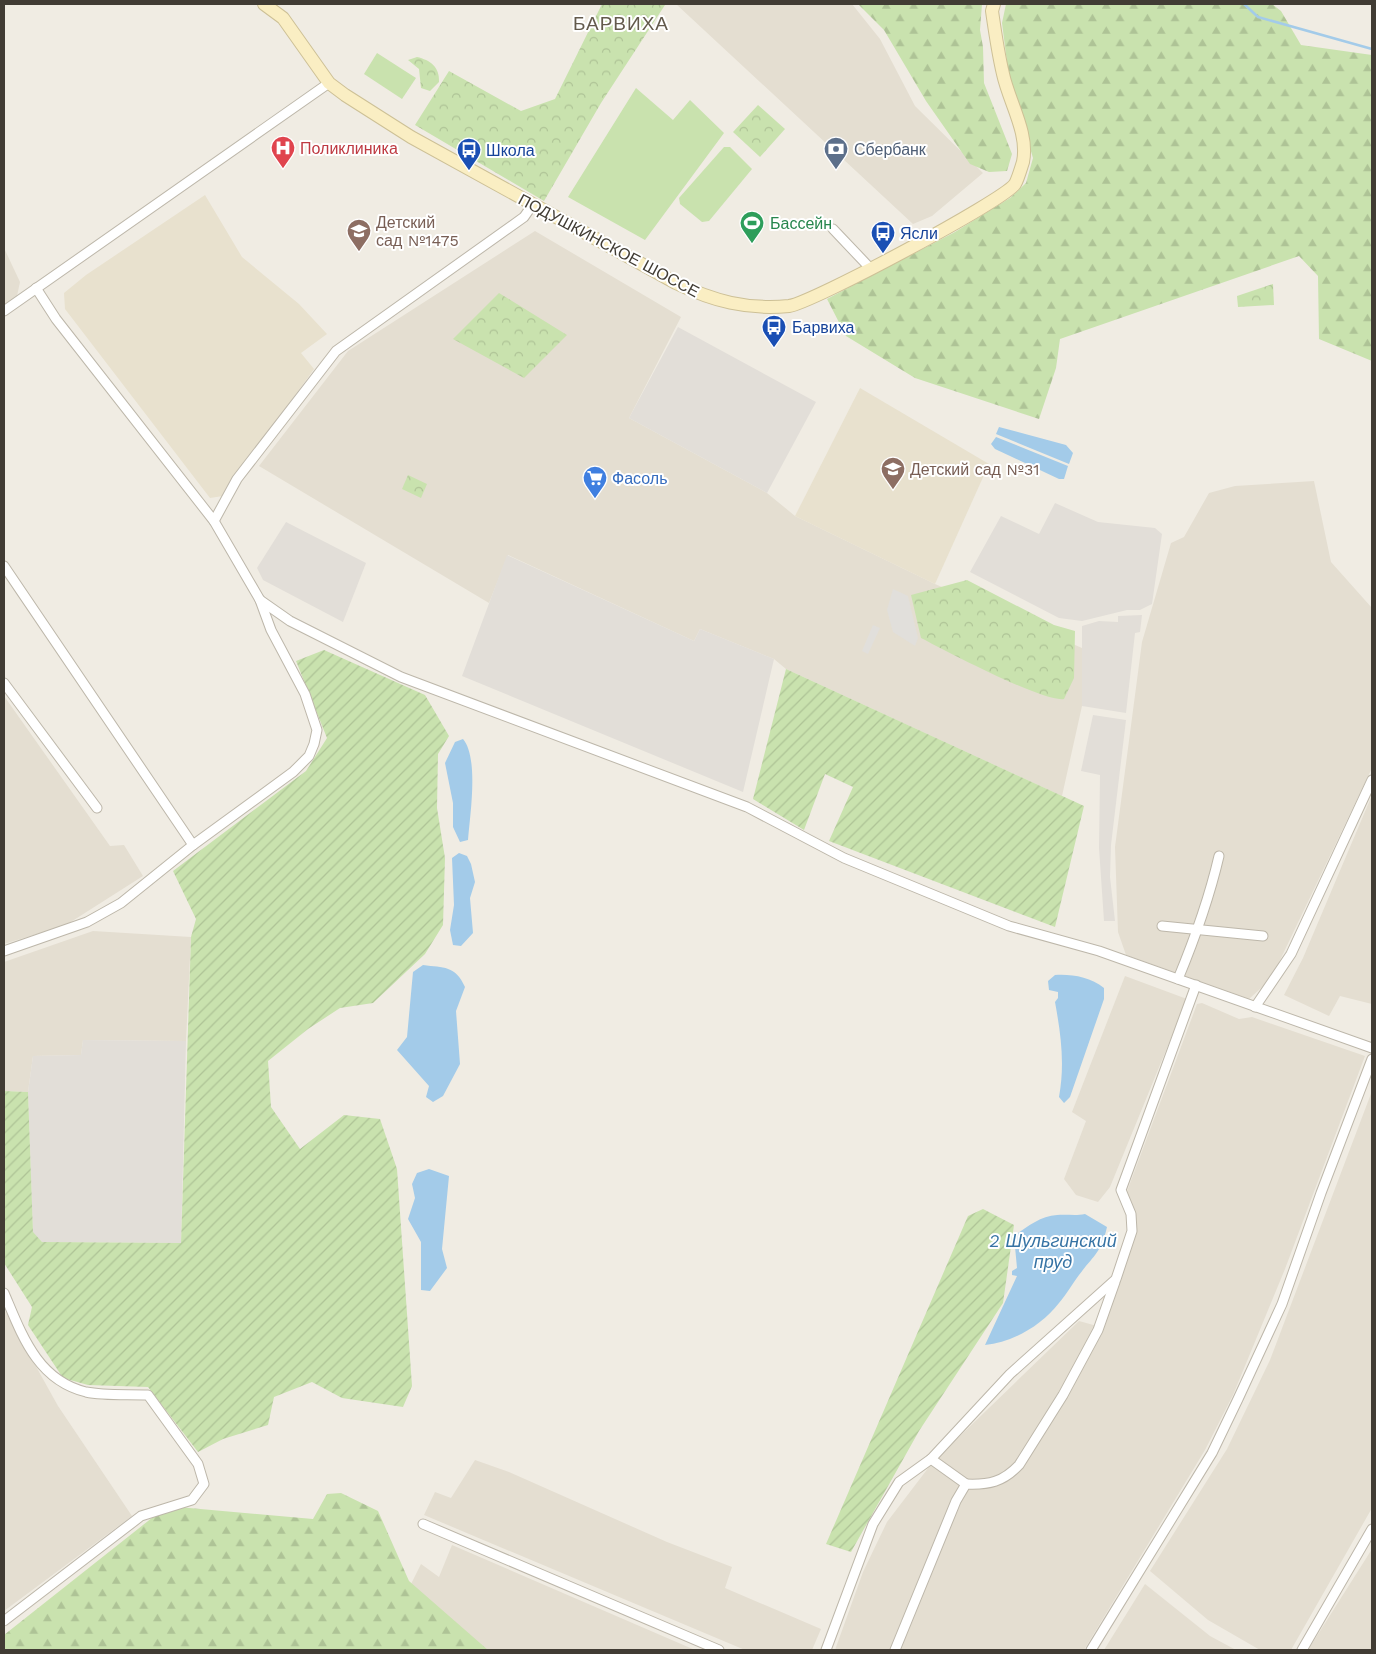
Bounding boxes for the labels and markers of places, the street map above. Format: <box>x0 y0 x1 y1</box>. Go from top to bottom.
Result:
hospital icon: Поликлиника <box>270 135 296 169</box>
bank icon: Сбербанк <box>823 136 849 170</box>
bus stop icon: Школа <box>456 137 482 171</box>
place label: Поликлиника <box>300 139 398 158</box>
place label: Сбербанк <box>854 140 927 159</box>
place label: Школа <box>486 141 535 160</box>
sports icon: Бассейн <box>739 210 765 244</box>
place label: Детский сад №1475 <box>376 213 459 250</box>
place label: Бассейн <box>770 214 832 233</box>
school or university icon: Детский сад №1475 <box>346 218 372 252</box>
bus stop icon: Ясли <box>870 220 896 254</box>
place label: Ясли <box>900 224 938 243</box>
bus stop icon: Барвиха <box>761 314 787 348</box>
place label: Барвиха <box>792 318 855 337</box>
school or university icon: Детский сад №31 <box>880 456 906 490</box>
place label: Детский сад №31 <box>910 460 1039 479</box>
supermarket icon: Фасоль <box>582 465 608 499</box>
place label: Фасоль <box>612 469 667 488</box>

